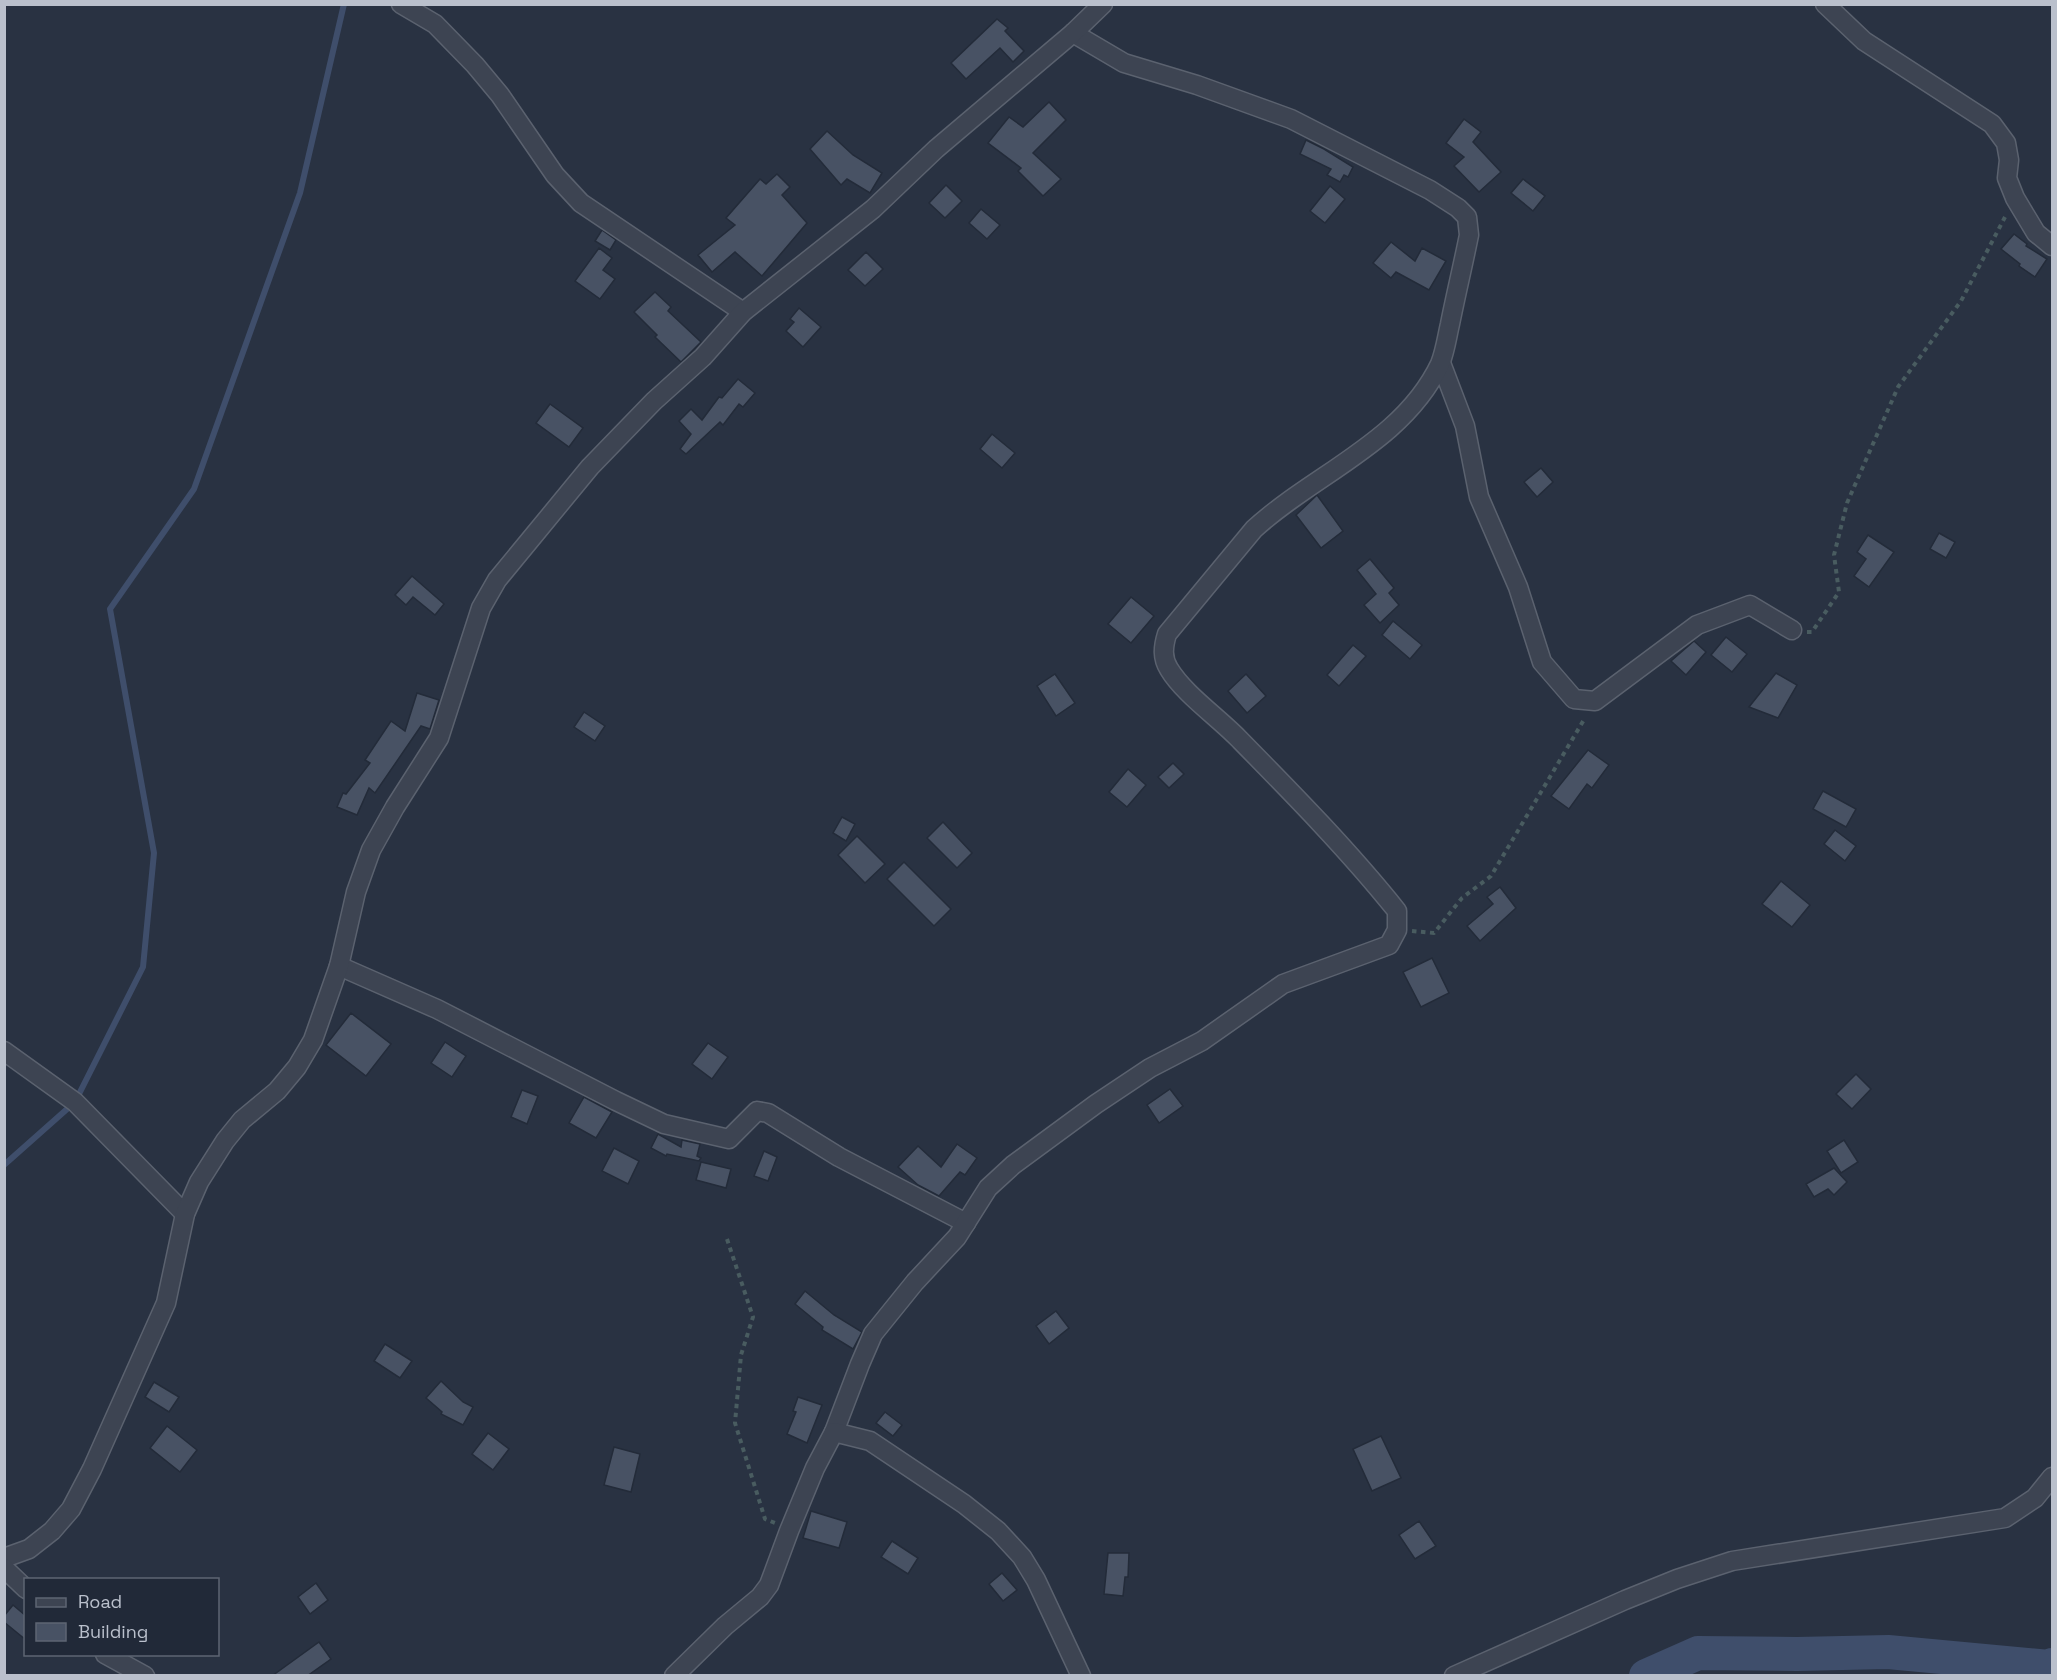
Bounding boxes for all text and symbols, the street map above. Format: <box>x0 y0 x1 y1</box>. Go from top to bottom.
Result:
legend <box>24 1578 219 1656</box>
text: Road <box>78 1590 122 1613</box>
text: Building <box>78 1620 148 1643</box>

